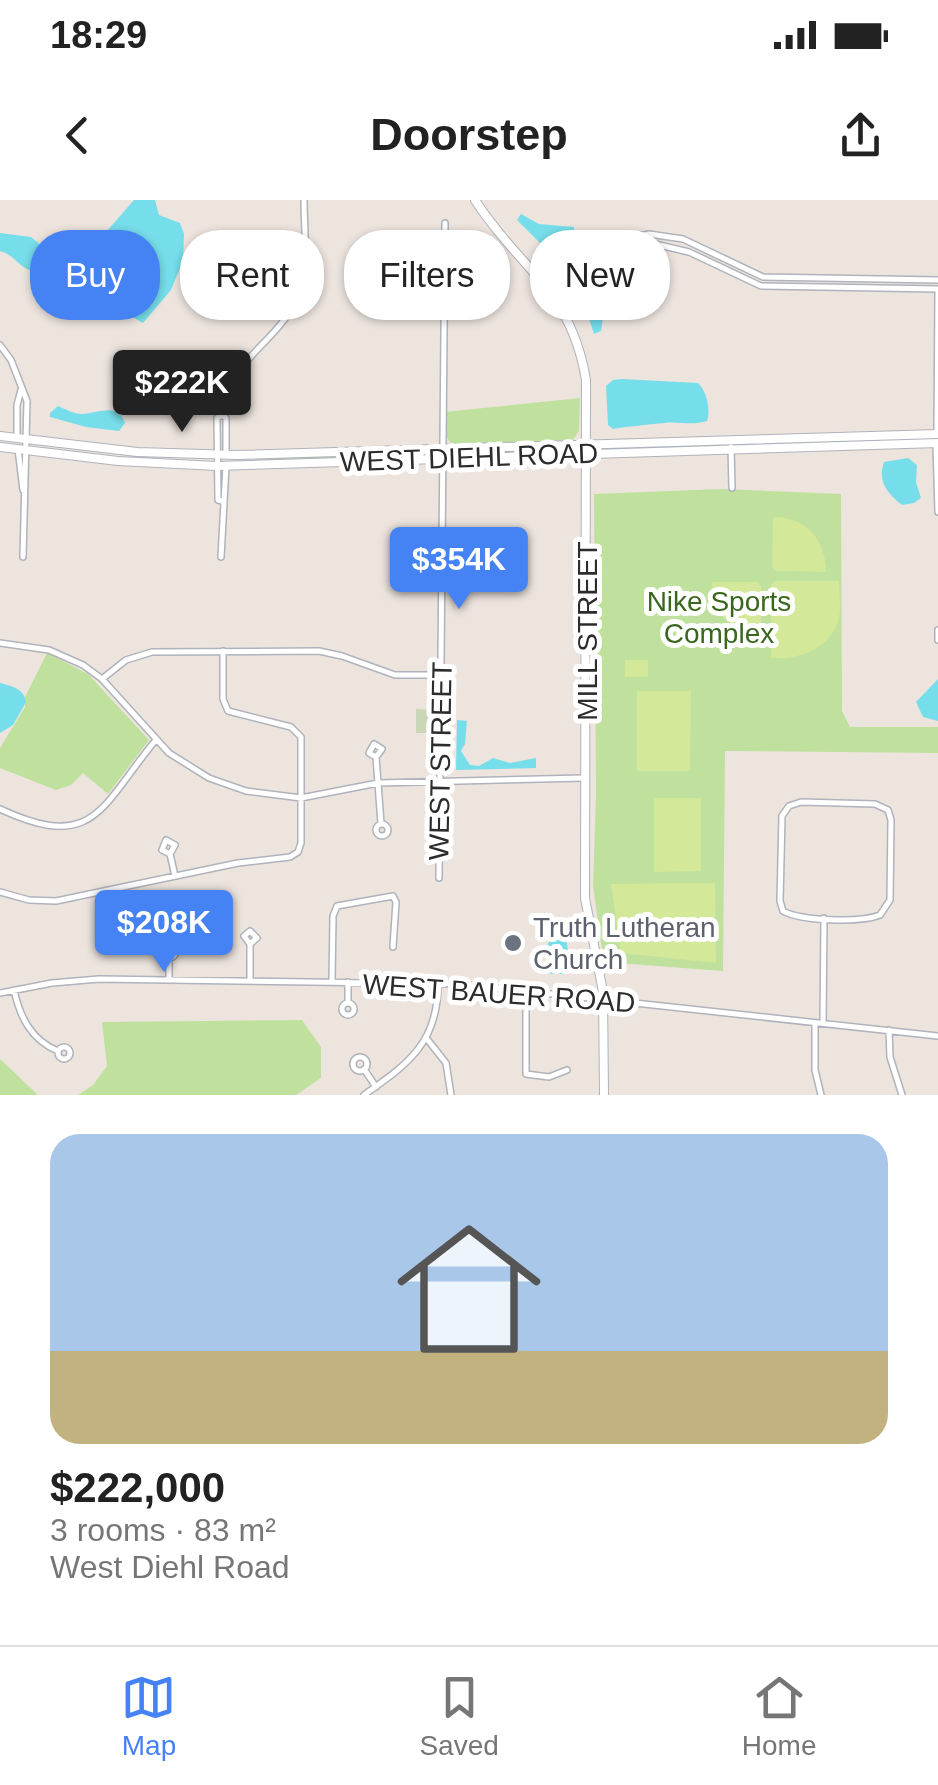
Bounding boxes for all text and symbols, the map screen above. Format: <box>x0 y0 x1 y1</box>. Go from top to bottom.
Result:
text: 18:29 <box>50 14 147 56</box>
icon: back <box>50 108 105 163</box>
icon: share <box>833 108 888 163</box>
text: Doorstep <box>370 109 568 160</box>
chip: Buy <box>30 230 160 320</box>
chip: Rent <box>180 230 324 320</box>
chip: Filters <box>344 230 510 320</box>
chip: New <box>530 230 670 320</box>
pin: $222K <box>112 350 252 435</box>
text: $222K <box>135 364 229 400</box>
street label: WEST DIEHL ROAD <box>339 438 599 477</box>
pin: $354K <box>389 527 529 612</box>
text: $354K <box>412 541 506 577</box>
street label: MILL STREET <box>572 541 603 721</box>
park label: Nike Sports Complex <box>647 586 791 649</box>
street label: WEST STREET <box>423 661 458 861</box>
pin: $208K <box>94 890 234 975</box>
text: $208K <box>117 904 211 940</box>
place label: Truth Lutheran Church <box>533 912 716 975</box>
marker: Truth Lutheran Church <box>502 932 524 954</box>
street label: WEST BAUER ROAD <box>362 969 636 1018</box>
icon: home <box>379 1199 559 1379</box>
text: $222,000 <box>50 1464 225 1511</box>
text: 3 rooms · 83 m² <box>50 1512 276 1548</box>
text: West Diehl Road <box>50 1549 290 1585</box>
tab: Map <box>121 1670 176 1762</box>
tab: Saved <box>419 1670 499 1762</box>
tab: Home <box>742 1670 816 1762</box>

